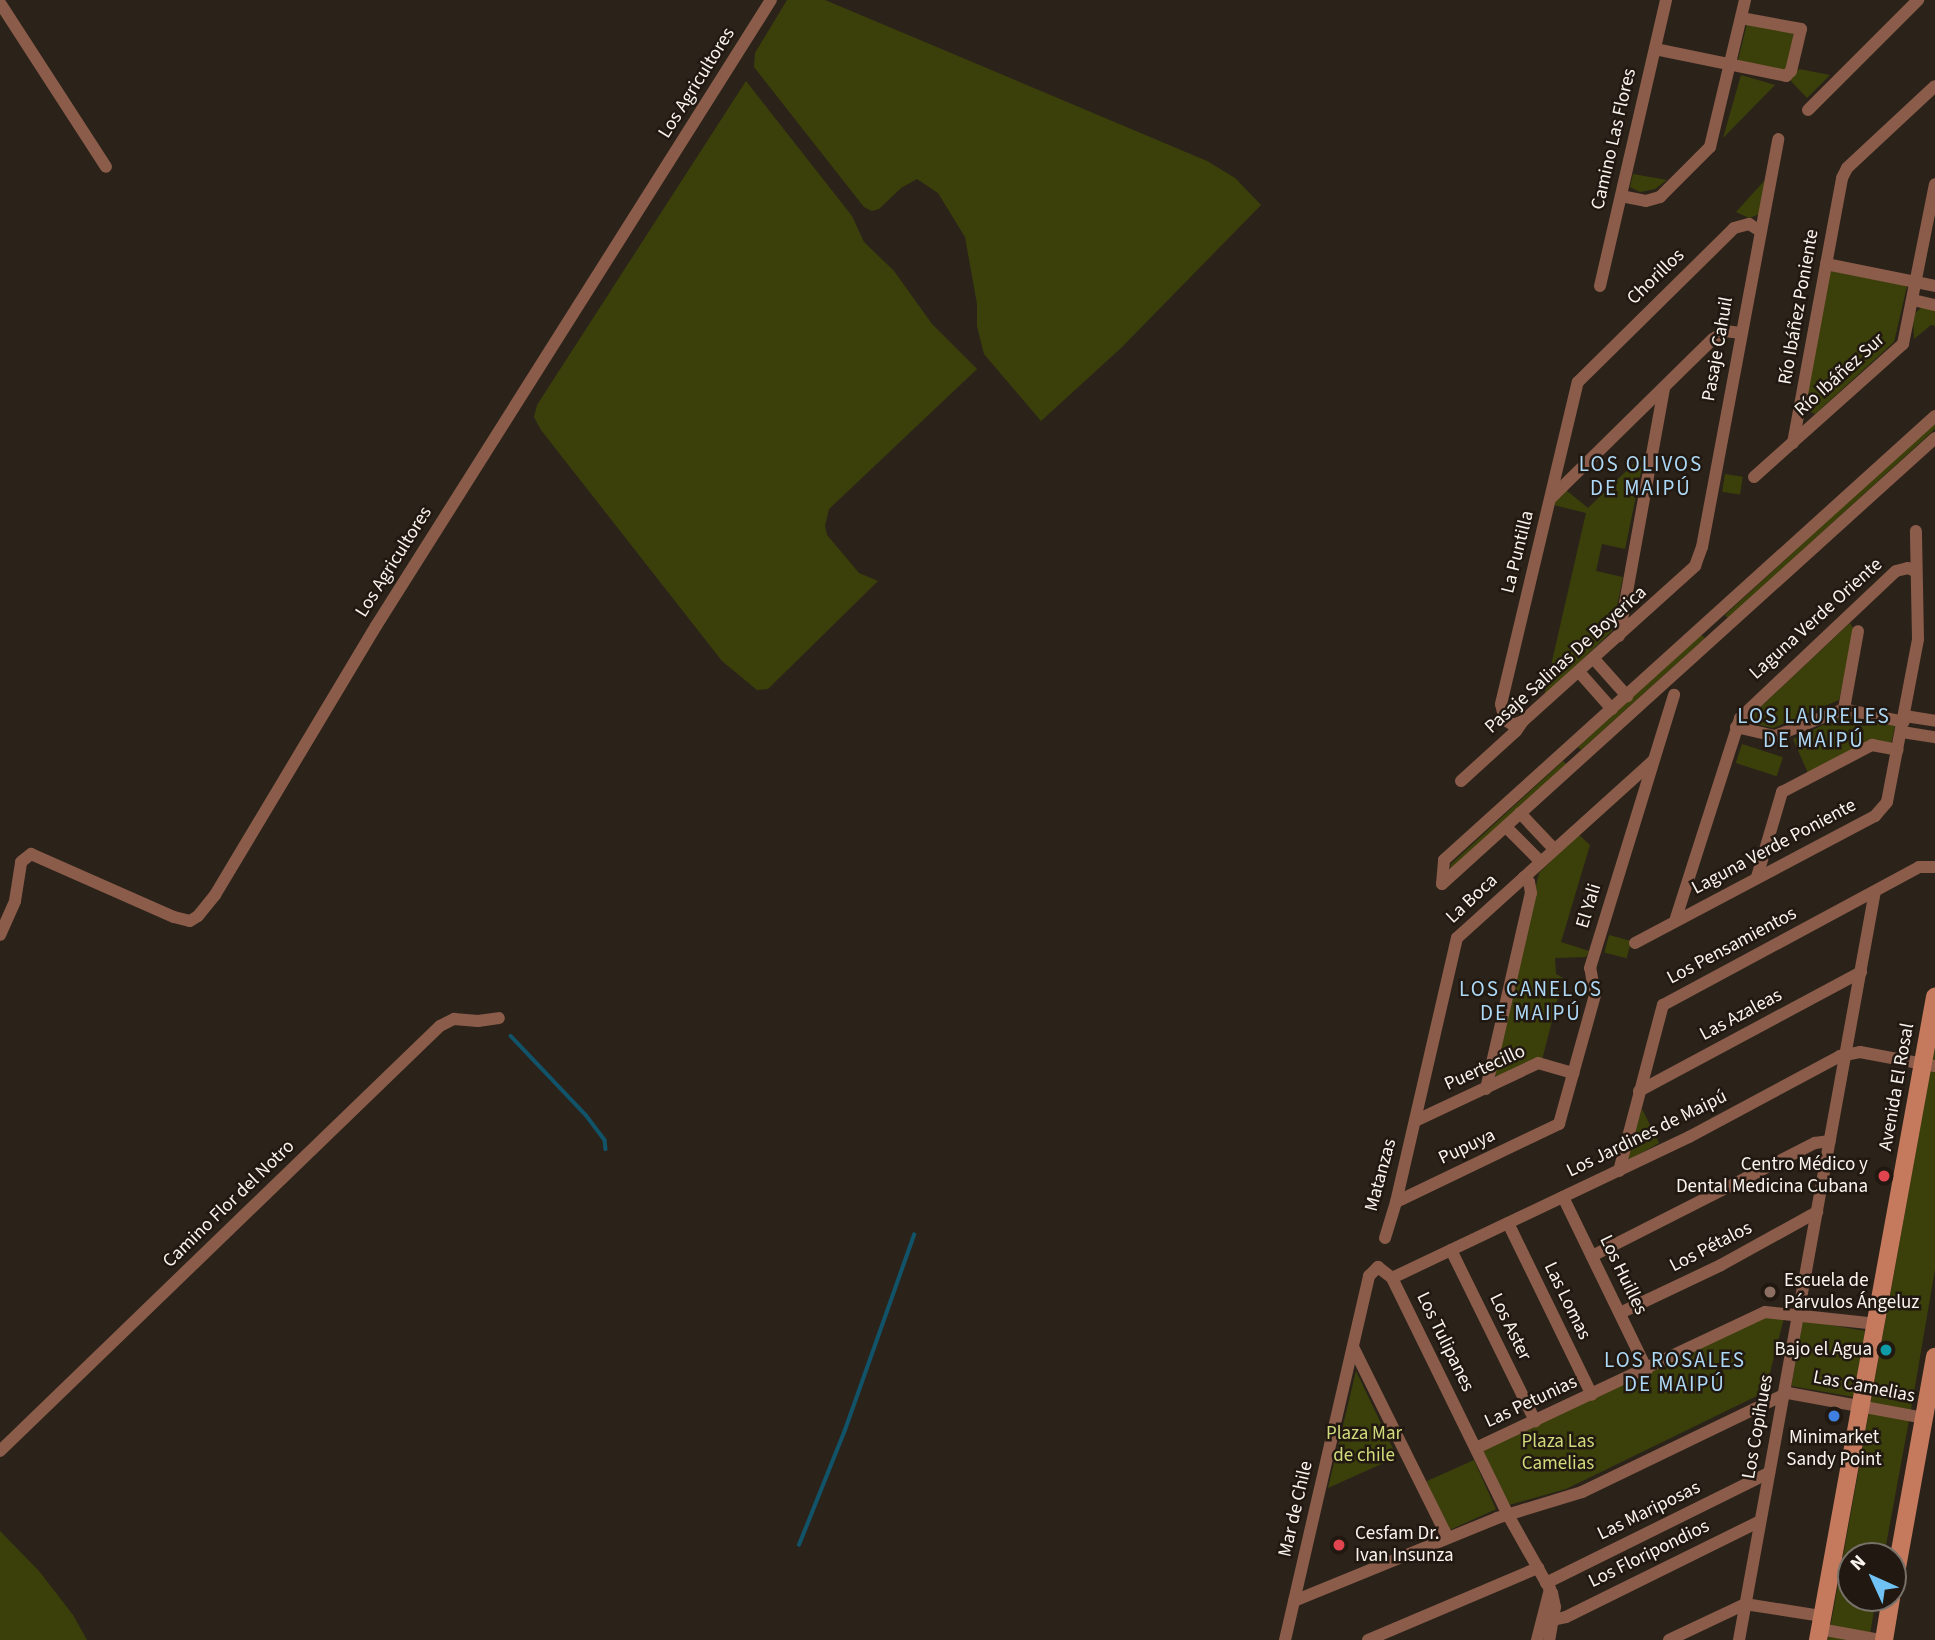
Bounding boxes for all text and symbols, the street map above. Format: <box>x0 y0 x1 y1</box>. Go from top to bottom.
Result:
street label: Los Agricultores <box>654 23 740 143</box>
street label: Camino Las Flores <box>1587 66 1641 212</box>
street label: Río Ibáñez Poniente <box>1774 228 1824 386</box>
street label: Chorillos <box>1623 244 1689 310</box>
street label: Pasaje Cahuil <box>1698 295 1738 403</box>
street label: Río Ibáñez Sur <box>1790 329 1890 421</box>
district label: LOS OLIVOS DE MAIPÚ <box>1580 451 1702 501</box>
street label: Los Agricultores <box>351 502 437 622</box>
street label: La Puntilla <box>1497 508 1539 596</box>
street label: Laguna Verde Oriente <box>1745 553 1887 685</box>
street label: Pasaje Salinas De Boyerica <box>1480 581 1652 739</box>
district label: LOS LAURELES DE MAIPÚ <box>1739 703 1889 753</box>
street label: Laguna Verde Poniente <box>1688 794 1860 900</box>
street label: La Boca <box>1442 869 1502 929</box>
street label: El Yali <box>1571 881 1607 931</box>
street label: Los Pensamientos <box>1663 902 1801 990</box>
district label: LOS CANELOS DE MAIPÚ <box>1460 976 1602 1026</box>
street label: Las Azaleas <box>1696 984 1786 1046</box>
street label: Avenida El Rosal <box>1875 1021 1919 1153</box>
street label: Puertecillo <box>1441 1040 1529 1096</box>
street label: Los Jardines de Maipú <box>1563 1085 1731 1183</box>
street label: Pupuya <box>1435 1124 1499 1170</box>
street label: Camino Flor del Notro <box>158 1135 300 1273</box>
street label: Matanzas <box>1360 1136 1402 1214</box>
place label: Centro Médico y Dental Medicina Cubana <box>1676 1154 1868 1198</box>
marker: Centro Médico y Dental Medicina Cubana <box>1874 1166 1894 1186</box>
street label: Los Pétalos <box>1666 1217 1756 1277</box>
street label: Los Huilles <box>1594 1232 1652 1318</box>
street label: Las Lomas <box>1539 1259 1595 1343</box>
place label: Escuela de Párvulos Ángeluz <box>1784 1270 1919 1314</box>
marker: Escuela de Párvulos Ángeluz <box>1762 1284 1778 1300</box>
street label: Los Tulipanes <box>1411 1289 1479 1395</box>
street label: Los Aster <box>1484 1290 1536 1364</box>
place label: Bajo el Agua <box>1775 1339 1872 1361</box>
marker: Bajo el Agua <box>1878 1342 1894 1358</box>
district label: LOS ROSALES DE MAIPÚ <box>1605 1347 1745 1397</box>
street label: Las Camelias <box>1811 1366 1917 1408</box>
street label: Las Petunias <box>1481 1371 1581 1433</box>
street label: Los Copihues <box>1738 1373 1778 1481</box>
marker: Minimarket Sandy Point <box>1826 1408 1842 1424</box>
park label: Plaza Mar de chile <box>1326 1423 1402 1467</box>
place label: Minimarket Sandy Point <box>1786 1427 1882 1471</box>
park label: Plaza Las Camelias <box>1522 1431 1594 1475</box>
street label: Mar de Chile <box>1274 1459 1318 1559</box>
street label: Las Mariposas <box>1594 1476 1704 1546</box>
street label: Los Floripondios <box>1585 1515 1713 1593</box>
place label: Cesfam Dr. Ivan Insunza <box>1355 1523 1454 1567</box>
marker: Cesfam Dr. Ivan Insunza <box>1329 1535 1349 1555</box>
north arrow <box>1837 1542 1907 1612</box>
text: N <box>1844 1549 1872 1577</box>

